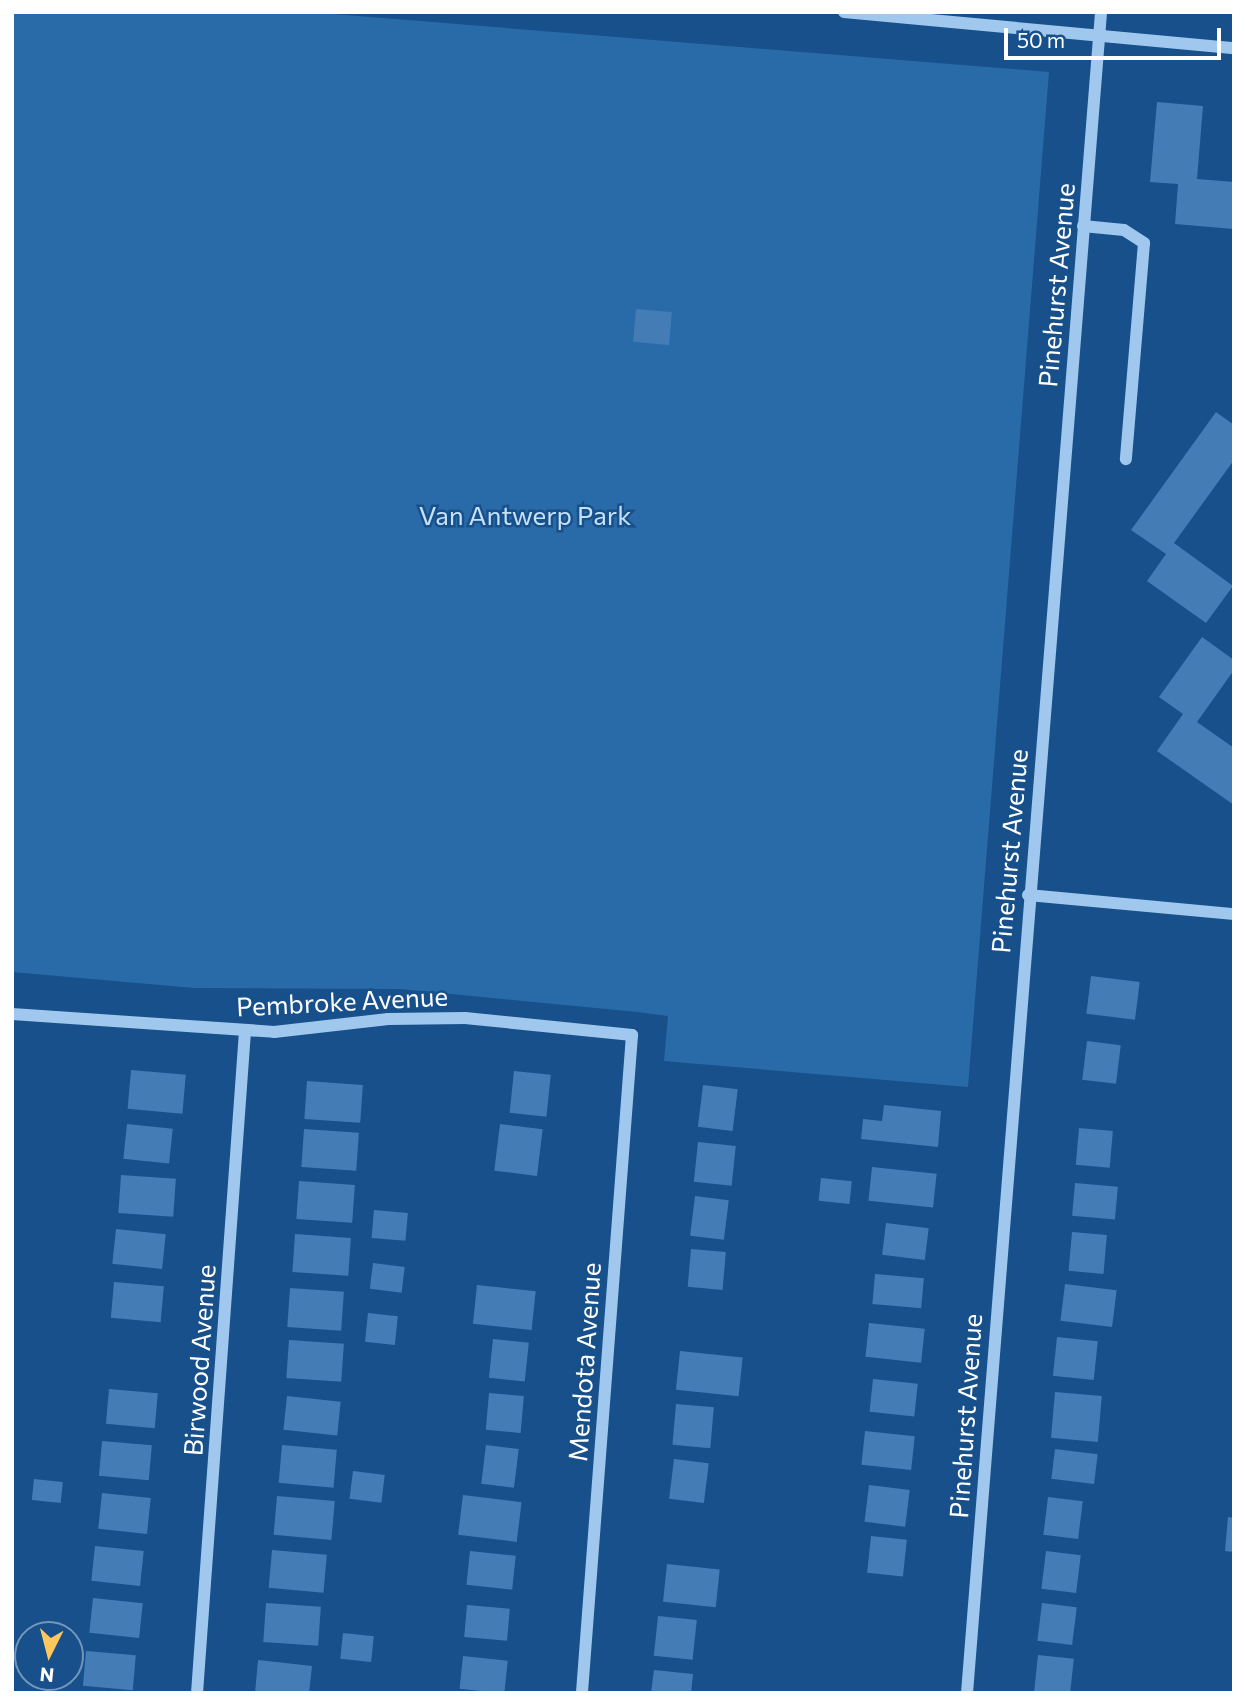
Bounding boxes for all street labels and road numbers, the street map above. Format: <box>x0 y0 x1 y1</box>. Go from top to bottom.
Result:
street label: Pinehurst Avenue <box>1032 182 1080 388</box>
street label: Pinehurst Avenue <box>985 748 1033 954</box>
street label: Pembroke Avenue <box>235 980 449 1022</box>
street label: Mendota Avenue <box>561 1261 607 1463</box>
street label: Birwood Avenue <box>177 1263 221 1457</box>
street label: Pinehurst Avenue <box>942 1313 988 1519</box>

